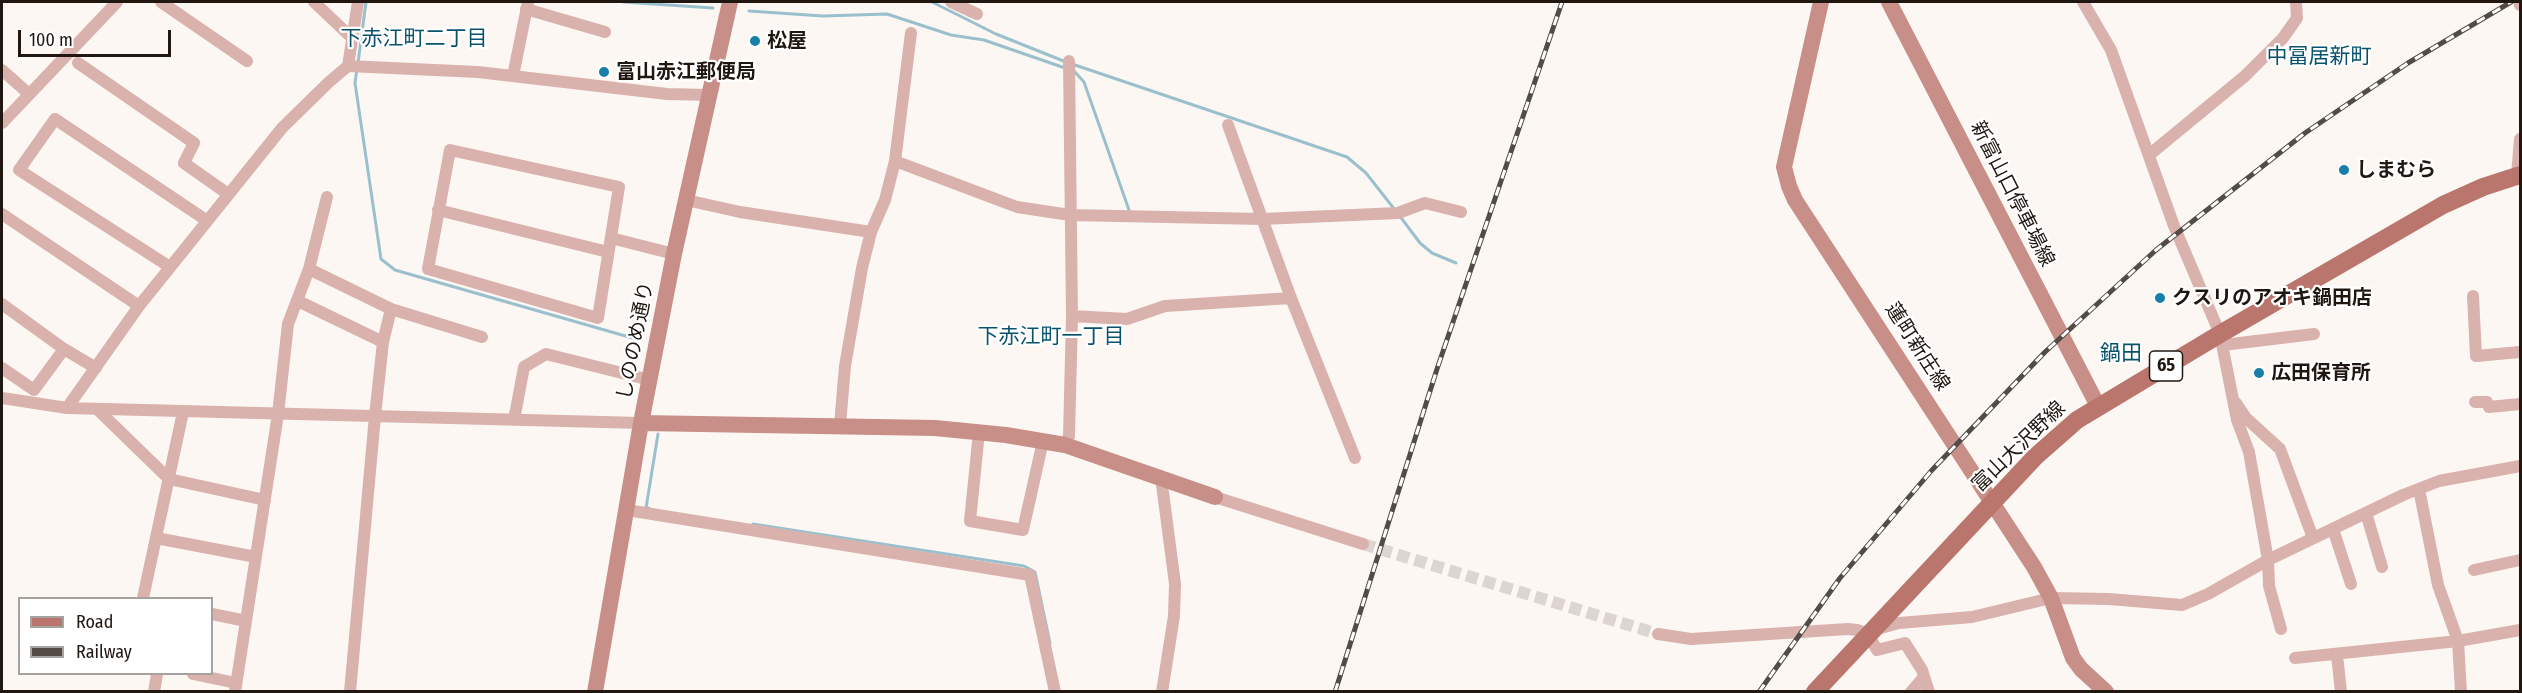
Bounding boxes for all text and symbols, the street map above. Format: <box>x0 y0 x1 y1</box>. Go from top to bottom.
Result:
scale bar <box>21 18 174 56</box>
district label: 下赤江町二丁目 <box>341 26 487 52</box>
text: 100 m <box>29 29 73 51</box>
place label: 松屋 <box>767 29 807 53</box>
marker: 松屋 <box>748 34 762 48</box>
district label: 中冨居新町 <box>2267 44 2371 70</box>
place label: 富山赤江郵便局 <box>616 60 756 84</box>
marker: 富山赤江郵便局 <box>597 65 611 79</box>
street label: 新富山口停車場線 <box>1965 117 2059 271</box>
place label: しまむら <box>2356 158 2436 182</box>
marker: しまむら <box>2337 163 2351 177</box>
street label: しののめ通り <box>613 280 659 402</box>
place label: クスリのアオキ鍋田店 <box>2172 286 2372 310</box>
marker: クスリのアオキ鍋田店 <box>2153 291 2167 305</box>
street label: 蓮町新庄線 <box>1880 299 1954 395</box>
district label: 下赤江町一丁目 <box>978 324 1124 350</box>
district label: 鍋田 <box>2100 341 2142 367</box>
road number: 65 <box>2150 351 2182 381</box>
place label: 広田保育所 <box>2271 361 2371 385</box>
marker: 広田保育所 <box>2252 366 2266 380</box>
street label: 富山大沢野線 <box>1968 397 2070 497</box>
legend <box>18 597 213 675</box>
text: Road <box>76 611 113 633</box>
text: Railway <box>76 641 132 663</box>

